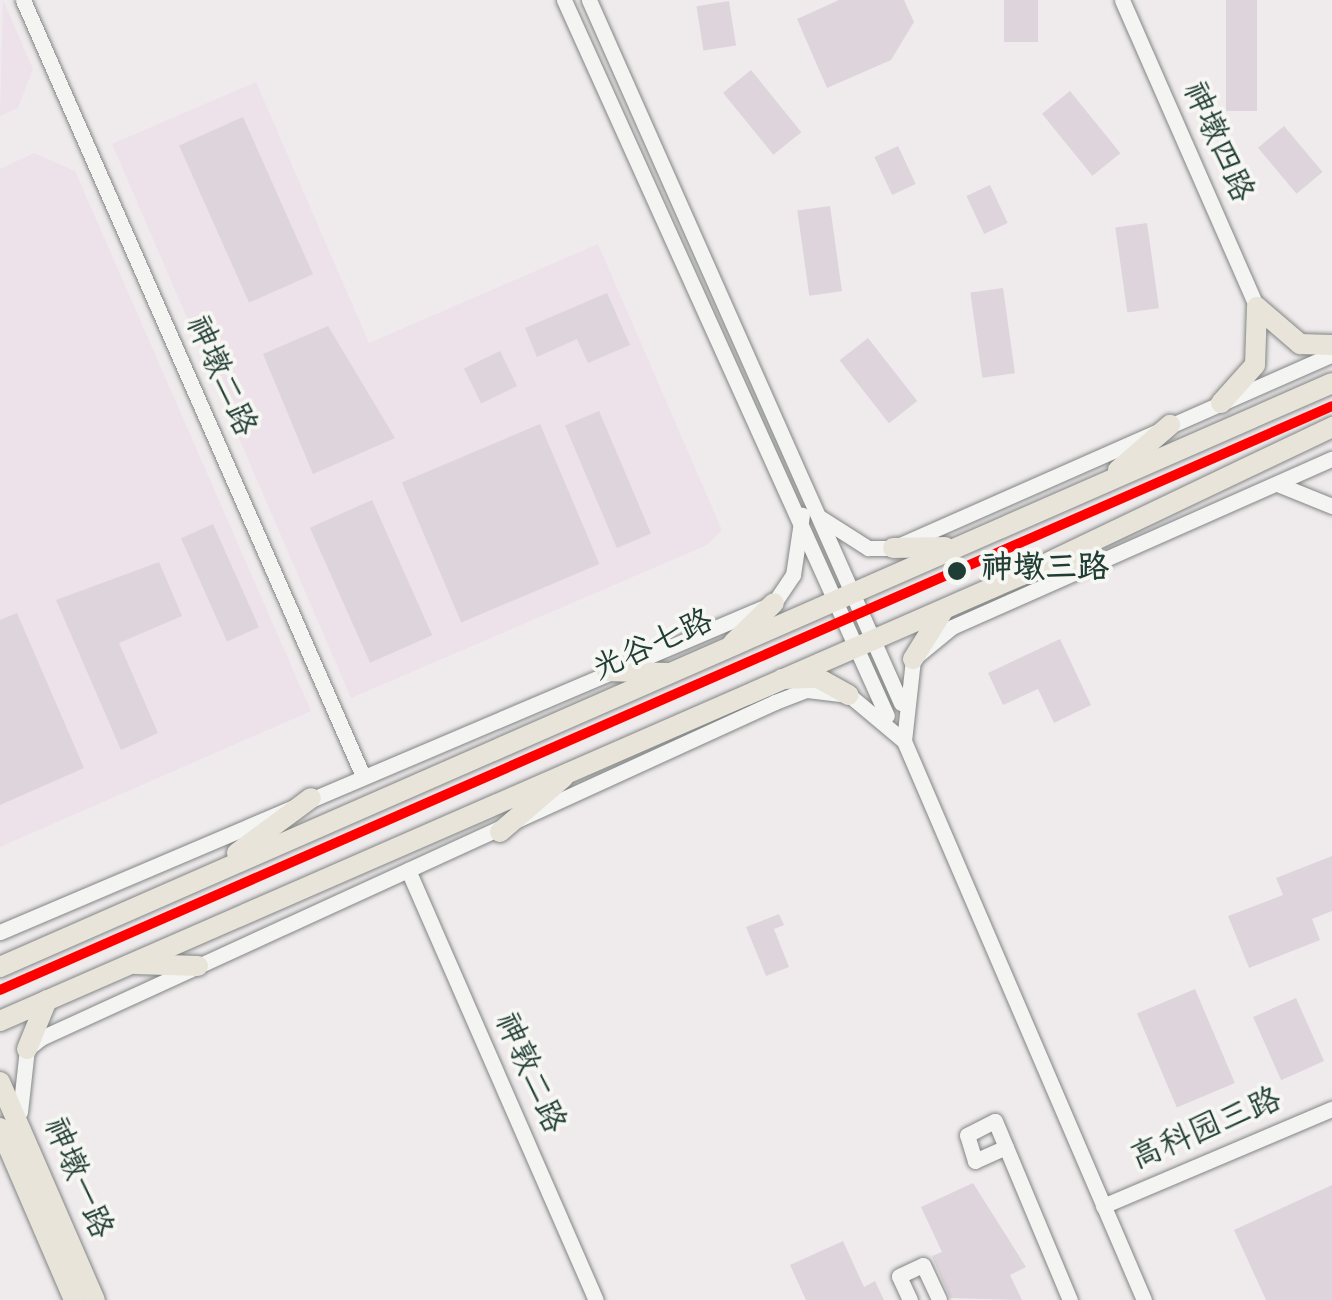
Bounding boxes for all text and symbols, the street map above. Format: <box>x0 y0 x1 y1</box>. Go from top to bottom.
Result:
street label: 神墩四路 <box>1171 77 1259 209</box>
street label: 神墩二路 <box>174 311 262 443</box>
place label: 神墩三路 <box>981 552 1109 590</box>
marker: 神墩三路 <box>942 556 972 586</box>
street label: 光谷七路 <box>588 604 720 692</box>
street label: 神敦二路 <box>483 1008 571 1140</box>
street label: 高科园三路 <box>1126 1083 1288 1181</box>
street label: 神墩一路 <box>32 1113 118 1245</box>

